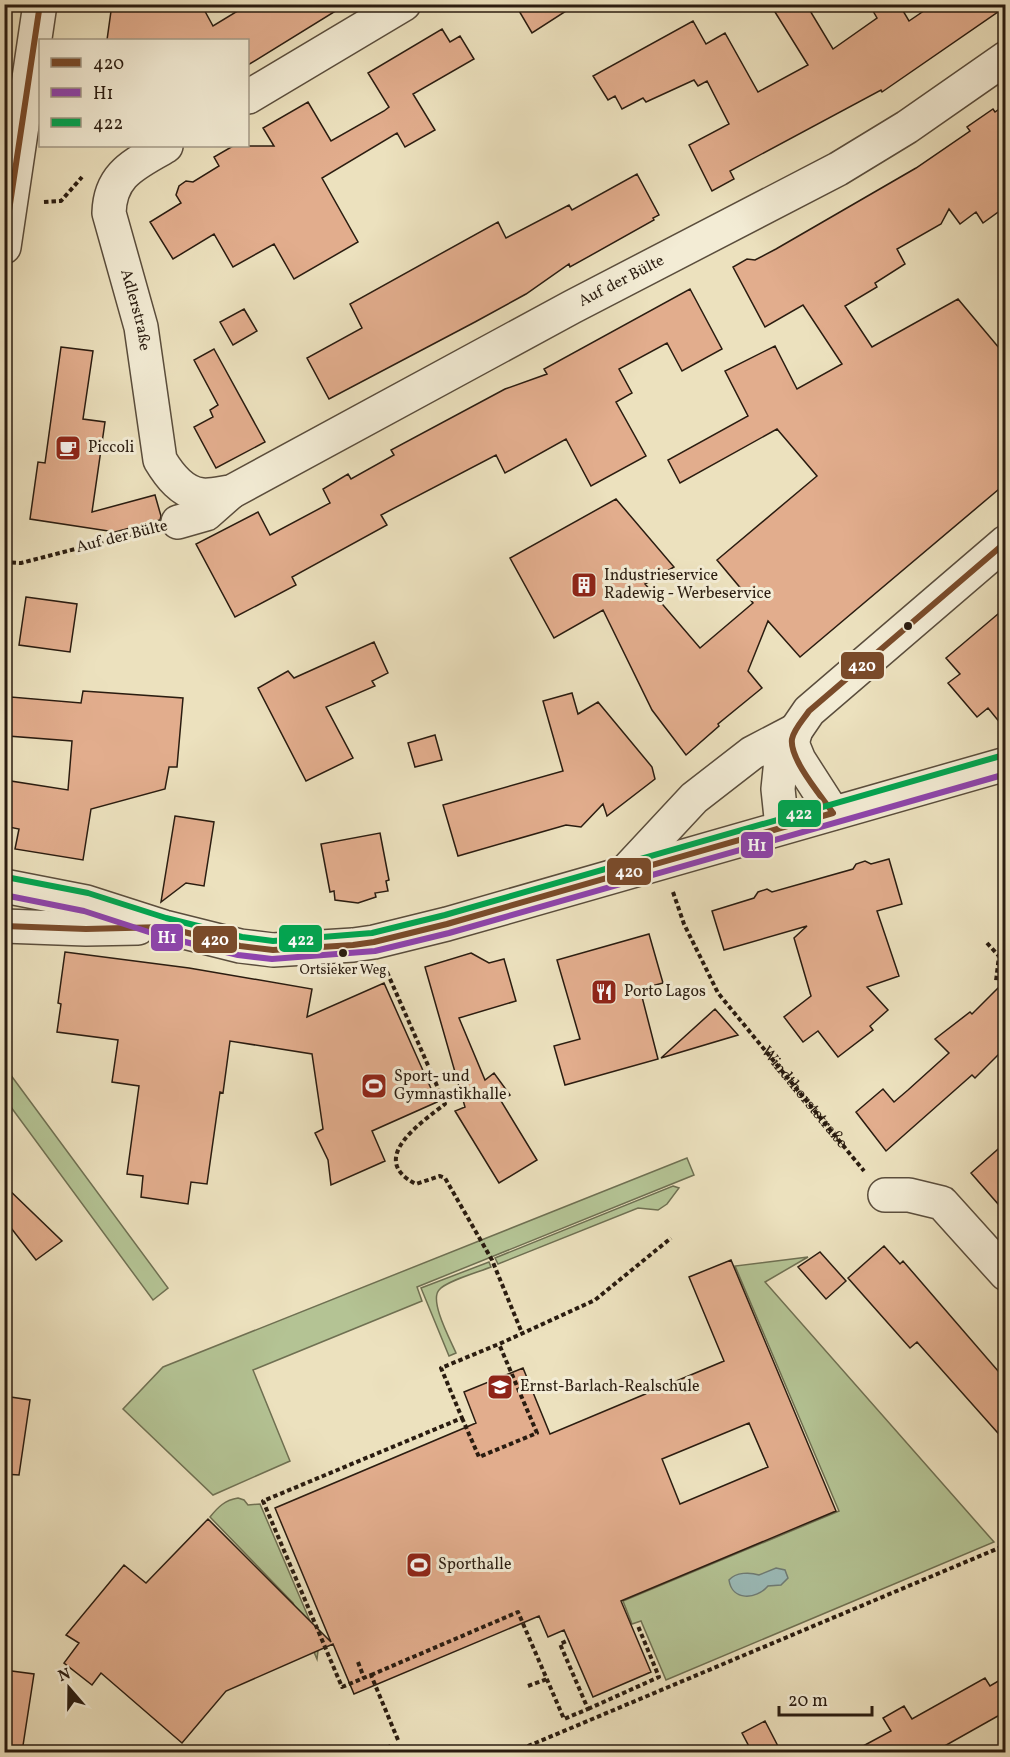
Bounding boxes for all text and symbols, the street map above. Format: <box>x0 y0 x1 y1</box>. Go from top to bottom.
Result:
legend <box>39 39 249 147</box>
text: 420 <box>93 52 124 77</box>
text: H1 <box>93 82 114 107</box>
text: 422 <box>93 112 123 137</box>
street label: Auf der Bülte <box>575 250 668 313</box>
street label: Adlerstraße <box>114 267 155 352</box>
cafe icon: Piccoli <box>53 433 83 463</box>
place label: Piccoli <box>88 437 135 459</box>
street label: Auf der Bülte <box>74 515 170 559</box>
place label: Industrieservice Radewig - Werbeservice <box>604 565 771 605</box>
building icon: Industrieservice Radewig - Werbeservice <box>569 570 599 600</box>
unlabelled marker <box>902 620 914 632</box>
line badge: 420 <box>840 651 885 680</box>
text: 420 <box>848 656 876 678</box>
line badge: 422 <box>777 799 822 828</box>
text: 422 <box>786 804 812 826</box>
line badge: H1 <box>740 831 774 859</box>
text: H1 <box>748 836 766 858</box>
line badge: 420 <box>606 857 652 886</box>
text: 420 <box>615 862 643 884</box>
line badge: H1 <box>150 923 184 952</box>
line badge: 422 <box>278 924 323 953</box>
line badge: 420 <box>192 925 238 954</box>
text: H1 <box>158 928 176 950</box>
text: 420 <box>201 930 229 952</box>
text: 422 <box>288 930 314 952</box>
marker: Ortsieker Weg <box>337 947 349 959</box>
place label: Ortsieker Weg <box>300 961 386 980</box>
restaurant icon: Porto Lagos <box>589 977 619 1007</box>
place label: Porto Lagos <box>624 981 706 1003</box>
street label: Windthorststraße <box>755 1042 852 1153</box>
place label: Sport- und Gymnastikhalle <box>394 1066 507 1106</box>
sports icon: Sport- und Gymnastikhalle <box>359 1071 389 1101</box>
school or university icon: Ernst-Barlach-Realschule <box>485 1372 515 1402</box>
place label: Ernst-Barlach-Realschule <box>520 1376 700 1398</box>
sports icon: Sporthalle <box>404 1550 434 1580</box>
place label: Sporthalle <box>438 1554 512 1576</box>
north arrow <box>39 1658 99 1718</box>
text: N <box>55 1663 74 1688</box>
scale bar <box>779 1679 872 1717</box>
text: 20 m <box>788 1689 828 1714</box>

